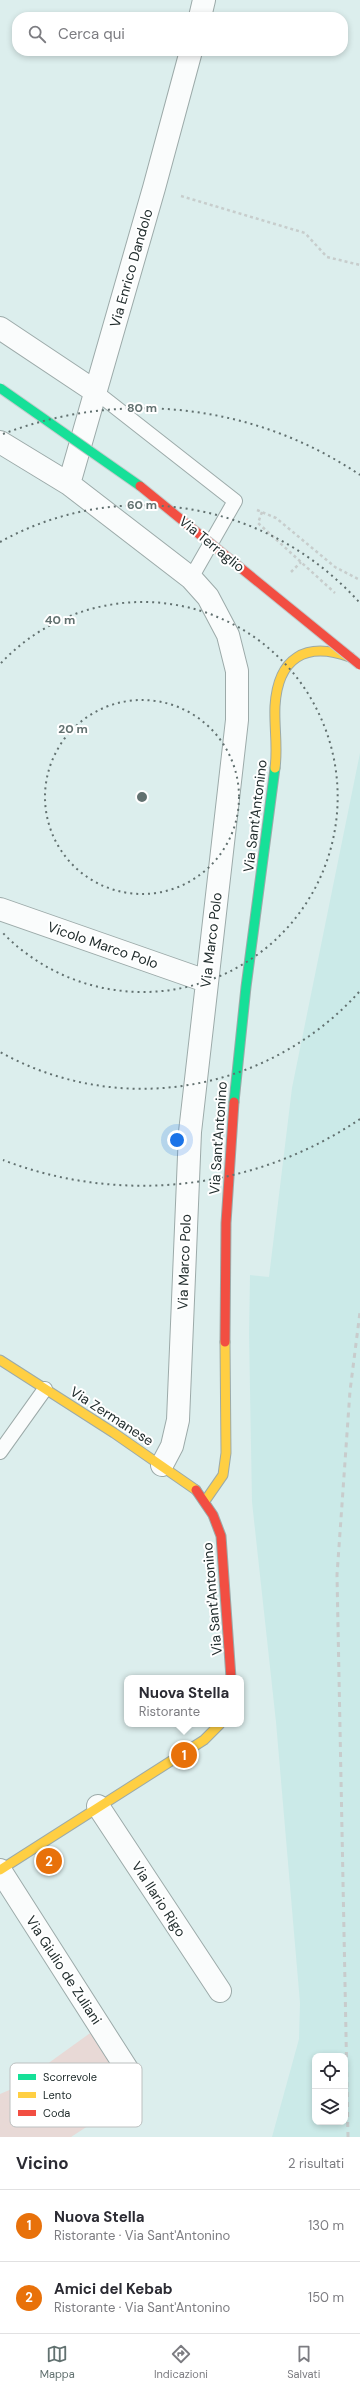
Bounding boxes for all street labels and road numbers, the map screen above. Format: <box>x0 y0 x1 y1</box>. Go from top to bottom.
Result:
street label: Via Enrico Dandolo <box>105 207 157 329</box>
street label: Via Terraglio <box>176 512 248 576</box>
street label: Via Sant'Antonino <box>239 759 271 873</box>
street label: Via Marco Polo <box>196 891 226 989</box>
street label: Vicolo Marco Polo <box>45 918 161 972</box>
street label: Via Sant'Antonino <box>205 1081 231 1195</box>
street label: Via Marco Polo <box>173 1214 195 1310</box>
street label: Via Zermanese <box>67 1382 157 1450</box>
street label: Via Sant'Antonino <box>198 1542 226 1656</box>
street label: Via Ilario Rigo <box>128 1858 190 1940</box>
street label: Via Giulio de Zuliani <box>22 1912 106 2028</box>

